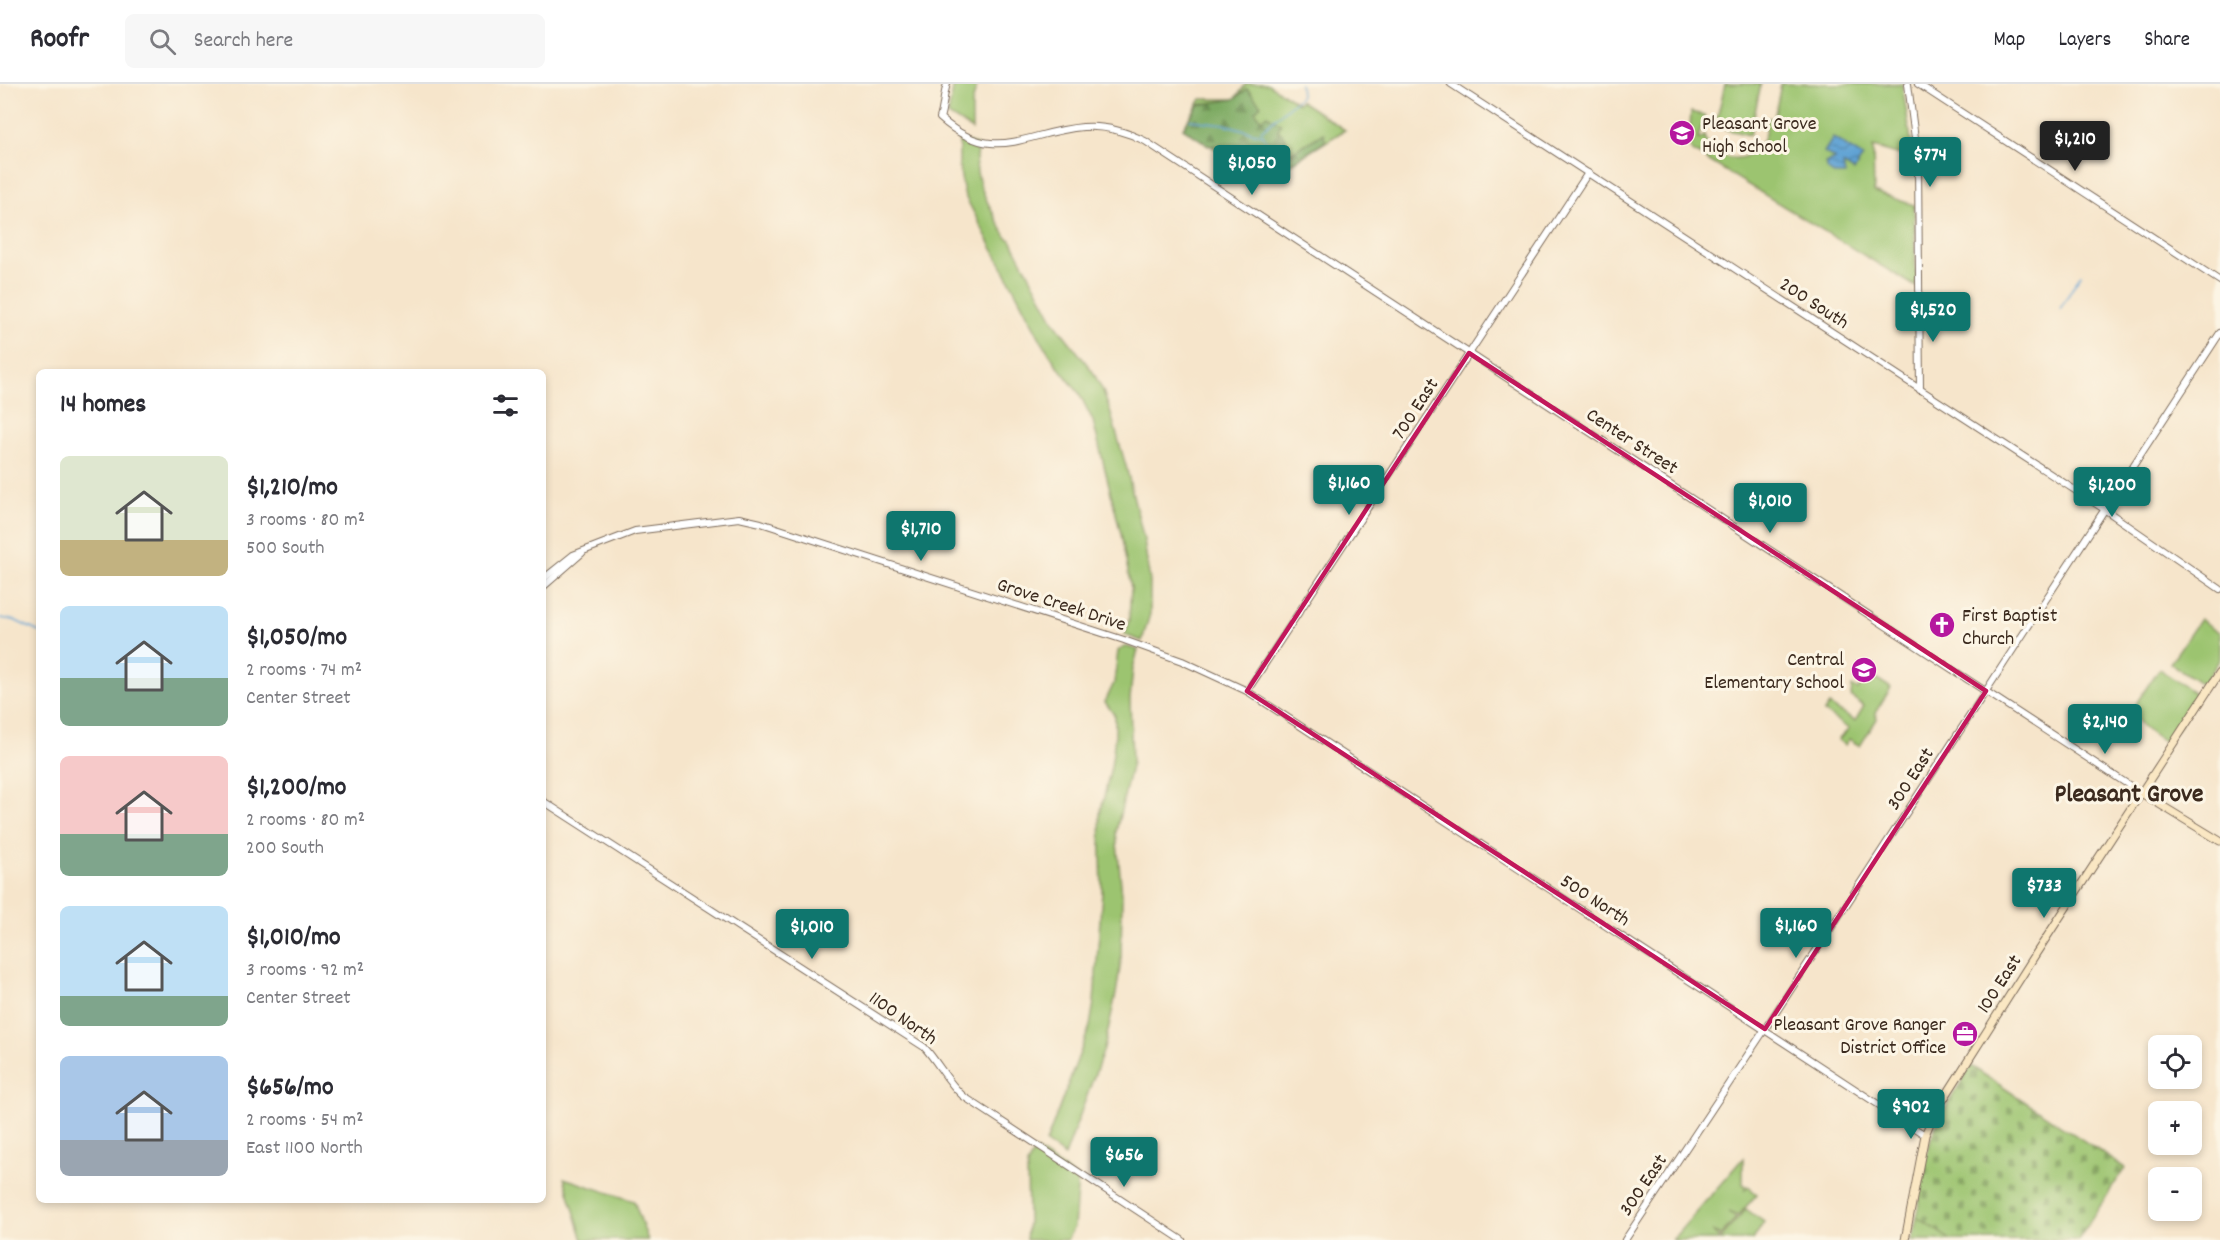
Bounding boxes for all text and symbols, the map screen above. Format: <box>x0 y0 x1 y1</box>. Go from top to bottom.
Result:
search box <box>125 14 545 68</box>
text: Roofr <box>30 21 89 61</box>
icon: search <box>146 25 179 58</box>
text: Search here <box>194 26 293 57</box>
text: Map <box>1994 26 2025 56</box>
text: Layers <box>2058 26 2111 56</box>
text: Share <box>2144 26 2190 56</box>
place label: Pleasant Grove High School <box>1702 111 1817 162</box>
school or university icon: Pleasant Grove High School <box>1667 118 1697 148</box>
pin: $1,210 <box>2026 121 2124 172</box>
text: $1,210 <box>2054 126 2096 154</box>
pin: $774 <box>1894 137 1966 188</box>
text: $774 <box>1913 142 1947 170</box>
pin: $1,050 <box>1203 145 1301 196</box>
text: $1,050 <box>1227 150 1277 178</box>
street label: 200 South <box>1773 272 1854 337</box>
pin: $1,520 <box>1884 292 1982 343</box>
text: $1,520 <box>1909 297 1957 325</box>
street label: 700 East <box>1386 373 1447 446</box>
text: 14 homes <box>60 387 146 424</box>
icon: filters <box>489 389 522 422</box>
street label: Center Street <box>1580 402 1683 483</box>
pin: $1,160 <box>1300 465 1398 516</box>
pin: $1,200 <box>2063 467 2161 518</box>
text: $1,210/mo <box>246 470 338 507</box>
text: $1,160 <box>1327 470 1371 498</box>
text: $1,200 <box>2088 472 2136 500</box>
icon: home <box>108 480 180 552</box>
pin: $1,010 <box>1721 483 1819 534</box>
text: $1,010 <box>1748 488 1792 516</box>
text: 3 rooms · 80 m² <box>246 507 365 535</box>
pin: $1,710 <box>872 511 970 562</box>
text: $1,710 <box>900 516 942 544</box>
text: 500 South <box>246 535 325 563</box>
street label: Grove Creek Drive <box>993 572 1129 640</box>
place label: First Baptist Church <box>1962 603 2057 654</box>
church icon: First Baptist Church <box>1927 610 1957 640</box>
text: $1,050/mo <box>246 620 347 657</box>
icon: home <box>108 630 180 702</box>
place label: Central Elementary School <box>1704 647 1844 698</box>
school or university icon: Central Elementary School <box>1849 655 1879 685</box>
text: 2 rooms · 74 m² <box>246 657 362 685</box>
text: Center Street <box>246 685 351 713</box>
pin: $2,140 <box>2056 704 2154 755</box>
text: $2,140 <box>2082 709 2128 737</box>
street label: 300 East <box>1881 743 1942 816</box>
text: $1,200/mo <box>246 770 346 807</box>
district label: Pleasant Grove <box>2055 777 2203 814</box>
icon: home <box>108 780 180 852</box>
text: 2 rooms · 80 m² <box>246 807 365 835</box>
text: 200 South <box>246 835 324 863</box>
street label: 500 North <box>1554 868 1635 935</box>
pin: $733 <box>2008 868 2080 919</box>
text: $733 <box>2026 873 2062 901</box>
pin: $1,160 <box>1747 908 1845 959</box>
pin: $1,010 <box>763 909 861 960</box>
text: $1,160 <box>1774 913 1818 941</box>
text: $1,010 <box>790 914 834 942</box>
text: $1,010/mo <box>246 920 341 957</box>
icon: home <box>108 930 180 1002</box>
street label: 100 East <box>1971 950 2030 1020</box>
text: 3 rooms · 92 m² <box>246 957 364 985</box>
text: Center Street <box>246 985 351 1013</box>
street label: 1100 North <box>862 986 942 1053</box>
place label: Pleasant Grove Ranger District Office <box>1774 1012 1947 1063</box>
office icon: Pleasant Grove Ranger District Office <box>1950 1019 1980 1049</box>
map controls <box>2148 1035 2202 1221</box>
button: locate <box>2148 1035 2202 1089</box>
text: $656/mo <box>246 1070 334 1107</box>
icon: home <box>108 1080 180 1152</box>
pin: $902 <box>1875 1089 1947 1140</box>
text: $902 <box>1892 1094 1930 1122</box>
button: + <box>2148 1101 2202 1155</box>
text: 2 rooms · 54 m² <box>246 1107 364 1135</box>
text: East 1100 North <box>246 1135 363 1163</box>
pin: $656 <box>1088 1137 1160 1188</box>
text: $656 <box>1105 1142 1144 1170</box>
street label: 300 East <box>1613 1149 1676 1222</box>
button: − <box>2148 1167 2202 1221</box>

